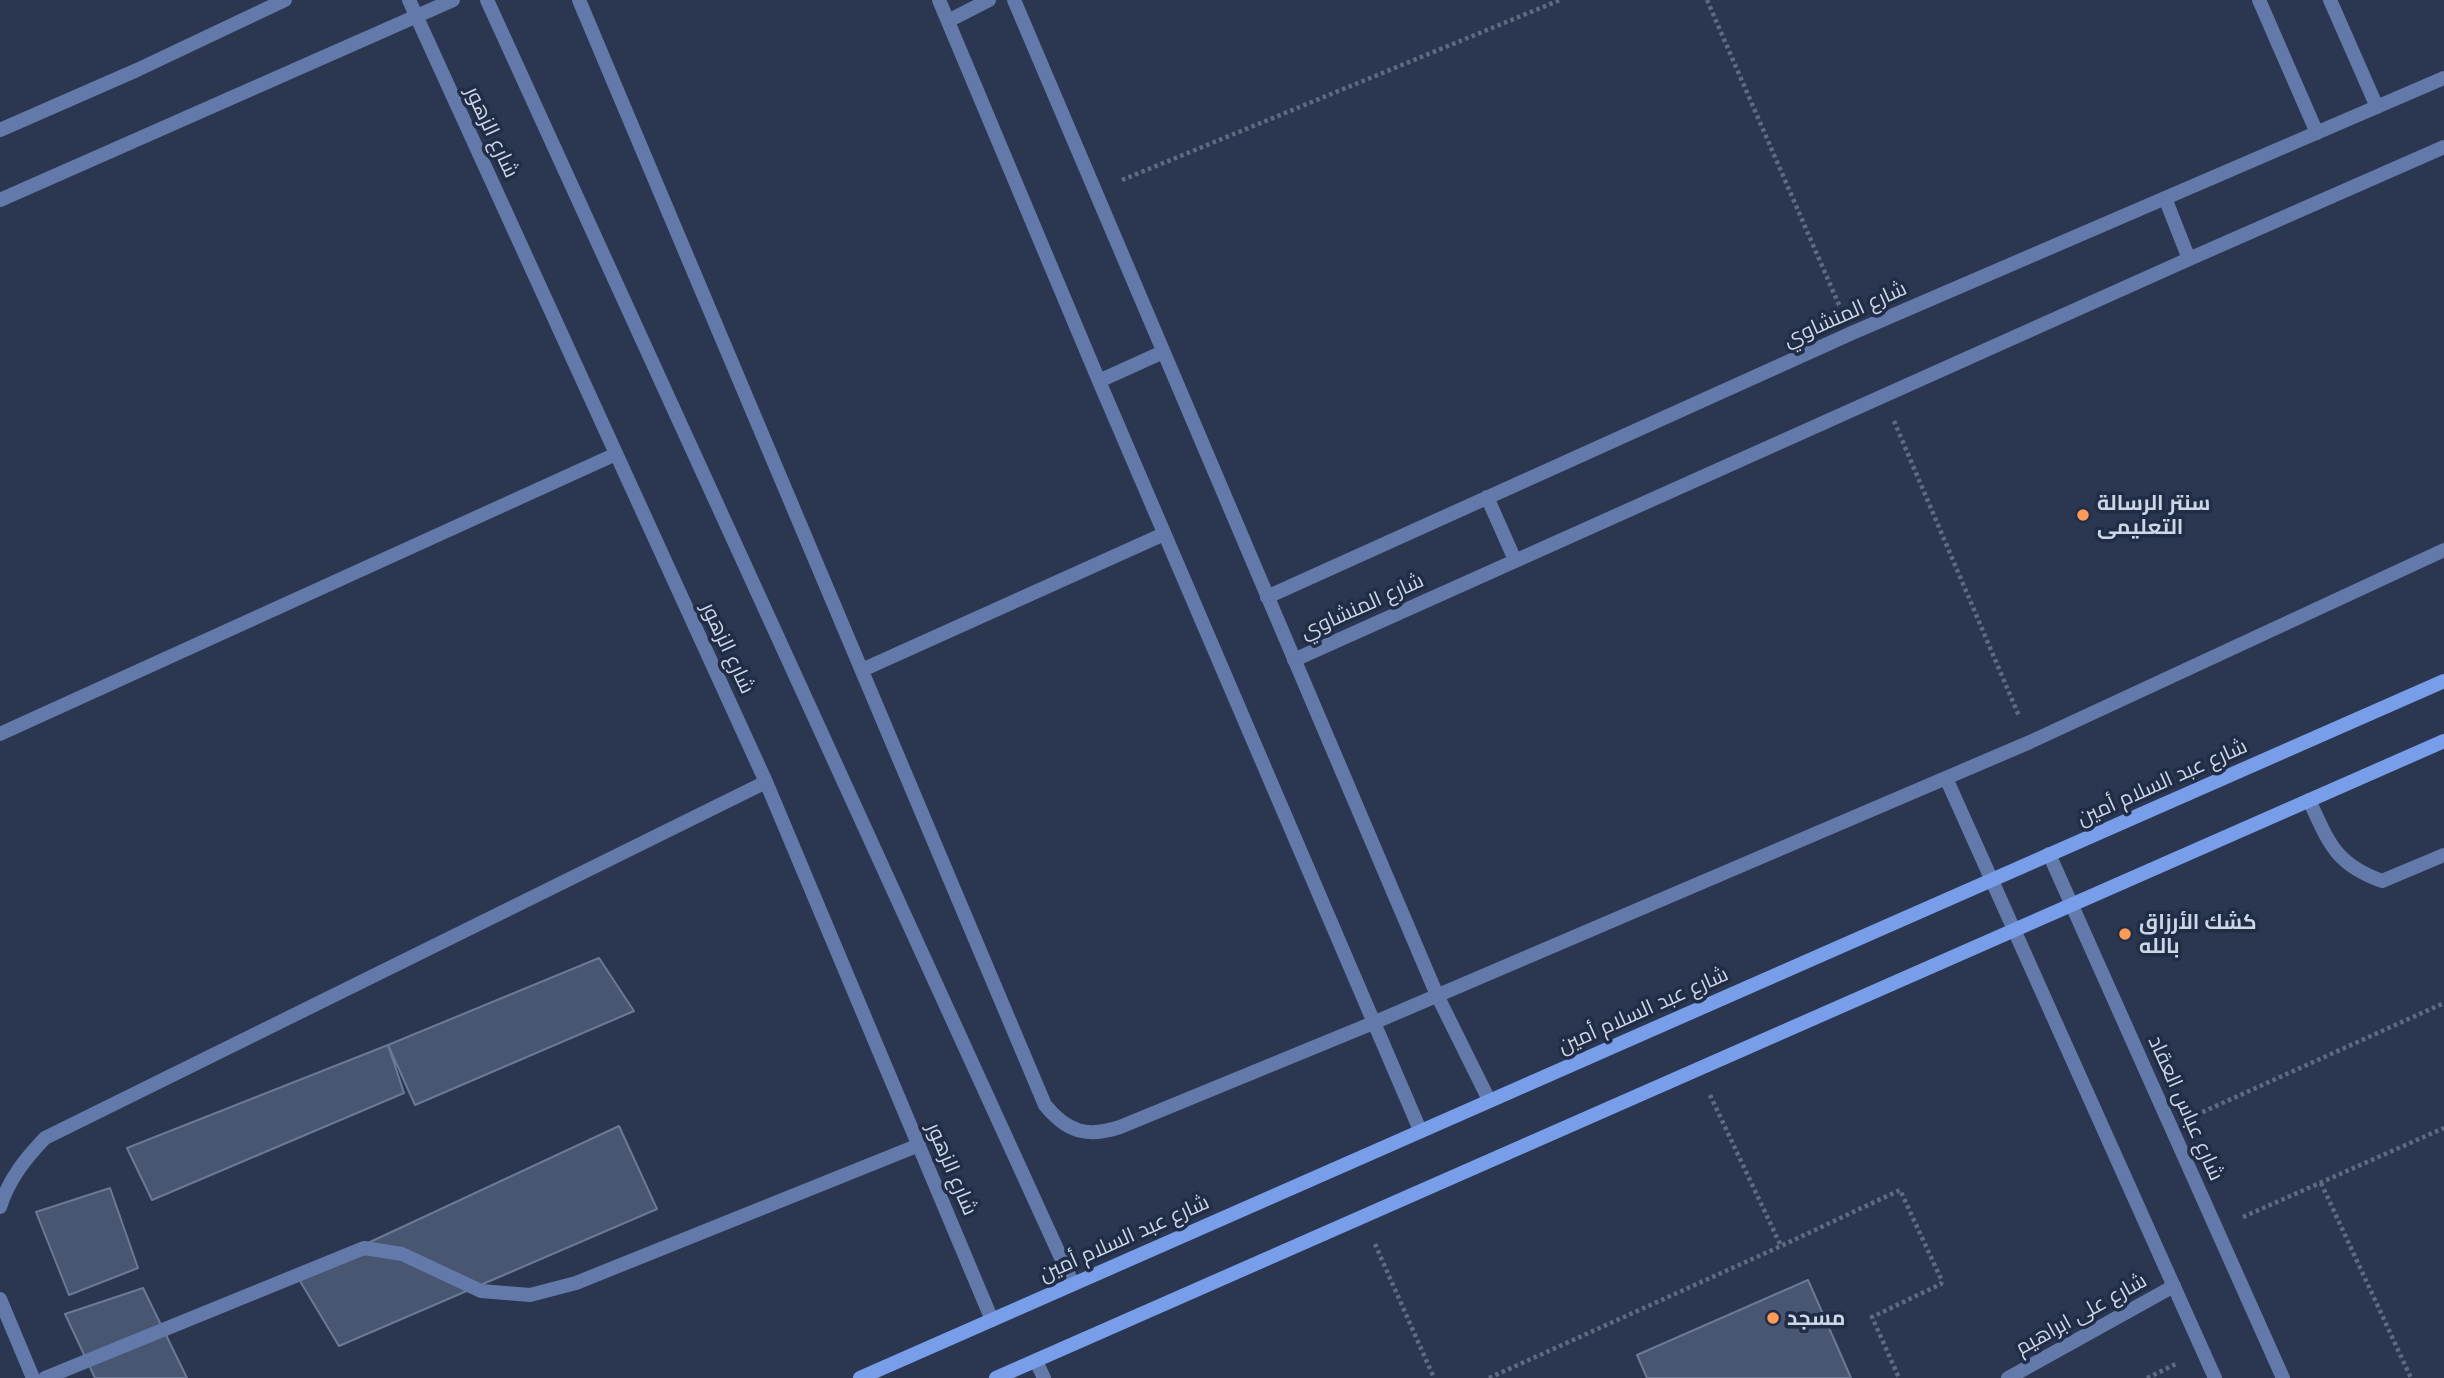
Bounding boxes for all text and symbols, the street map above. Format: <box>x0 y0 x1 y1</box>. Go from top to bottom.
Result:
street label: شارع الزهور <box>460 82 524 182</box>
street label: شارع المنشاوي <box>1779 276 1911 352</box>
place label: سنتر الرسالة التعليمى <box>2097 490 2210 540</box>
marker: سنتر الرسالة التعليمى <box>2075 507 2091 523</box>
street label: شارع المنشاوي <box>1296 568 1428 644</box>
street label: شارع الزهور <box>696 598 760 698</box>
street label: شارع عبد السلام أمين <box>2073 733 2251 831</box>
place label: كشك الأرزاق بالله <box>2139 909 2257 959</box>
marker: كشك الأرزاق بالله <box>2117 926 2133 942</box>
street label: شارع عبد السلام أمين <box>1554 961 1732 1059</box>
street label: شارع عباس العقاد <box>2143 1032 2229 1184</box>
street label: شارع الزهور <box>921 1119 983 1219</box>
street label: شارع عبد السلام أمين <box>1035 1189 1213 1287</box>
street label: شارع على ابراهيم <box>2011 1268 2151 1360</box>
place label: مسجد <box>1787 1305 1845 1331</box>
marker: مسجد <box>1765 1310 1781 1326</box>

